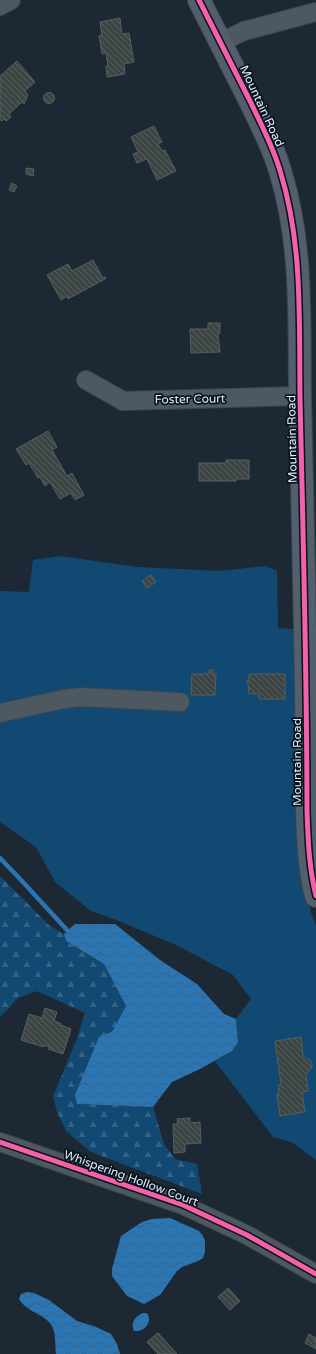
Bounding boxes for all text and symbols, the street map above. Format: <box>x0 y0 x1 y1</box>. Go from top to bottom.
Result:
street label: Mountain Road <box>237 63 287 149</box>
street label: Foster Court <box>155 391 226 407</box>
street label: Mountain Road <box>284 395 300 483</box>
street label: Mountain Road <box>290 718 304 806</box>
street label: Whispering Hollow Court <box>62 1147 201 1209</box>

